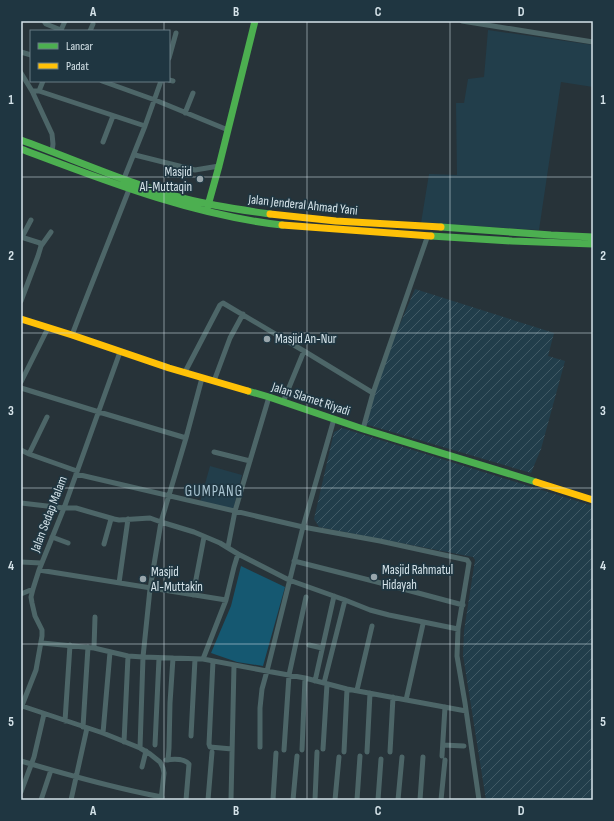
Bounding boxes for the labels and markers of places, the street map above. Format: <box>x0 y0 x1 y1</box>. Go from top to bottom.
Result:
place label: Masjid Al-Muttaqin <box>139 164 192 195</box>
marker: Masjid Al-Muttaqin <box>195 174 205 184</box>
place label: Masjid An-Nur <box>275 331 337 347</box>
marker: Masjid An-Nur <box>262 334 272 344</box>
place label: Masjid Rahmatul Hidayah <box>382 562 453 593</box>
place label: Masjid Al-Muttakin <box>150 564 203 595</box>
marker: Masjid Rahmatul Hidayah <box>369 572 379 582</box>
marker: Masjid Al-Muttakin <box>138 574 148 584</box>

